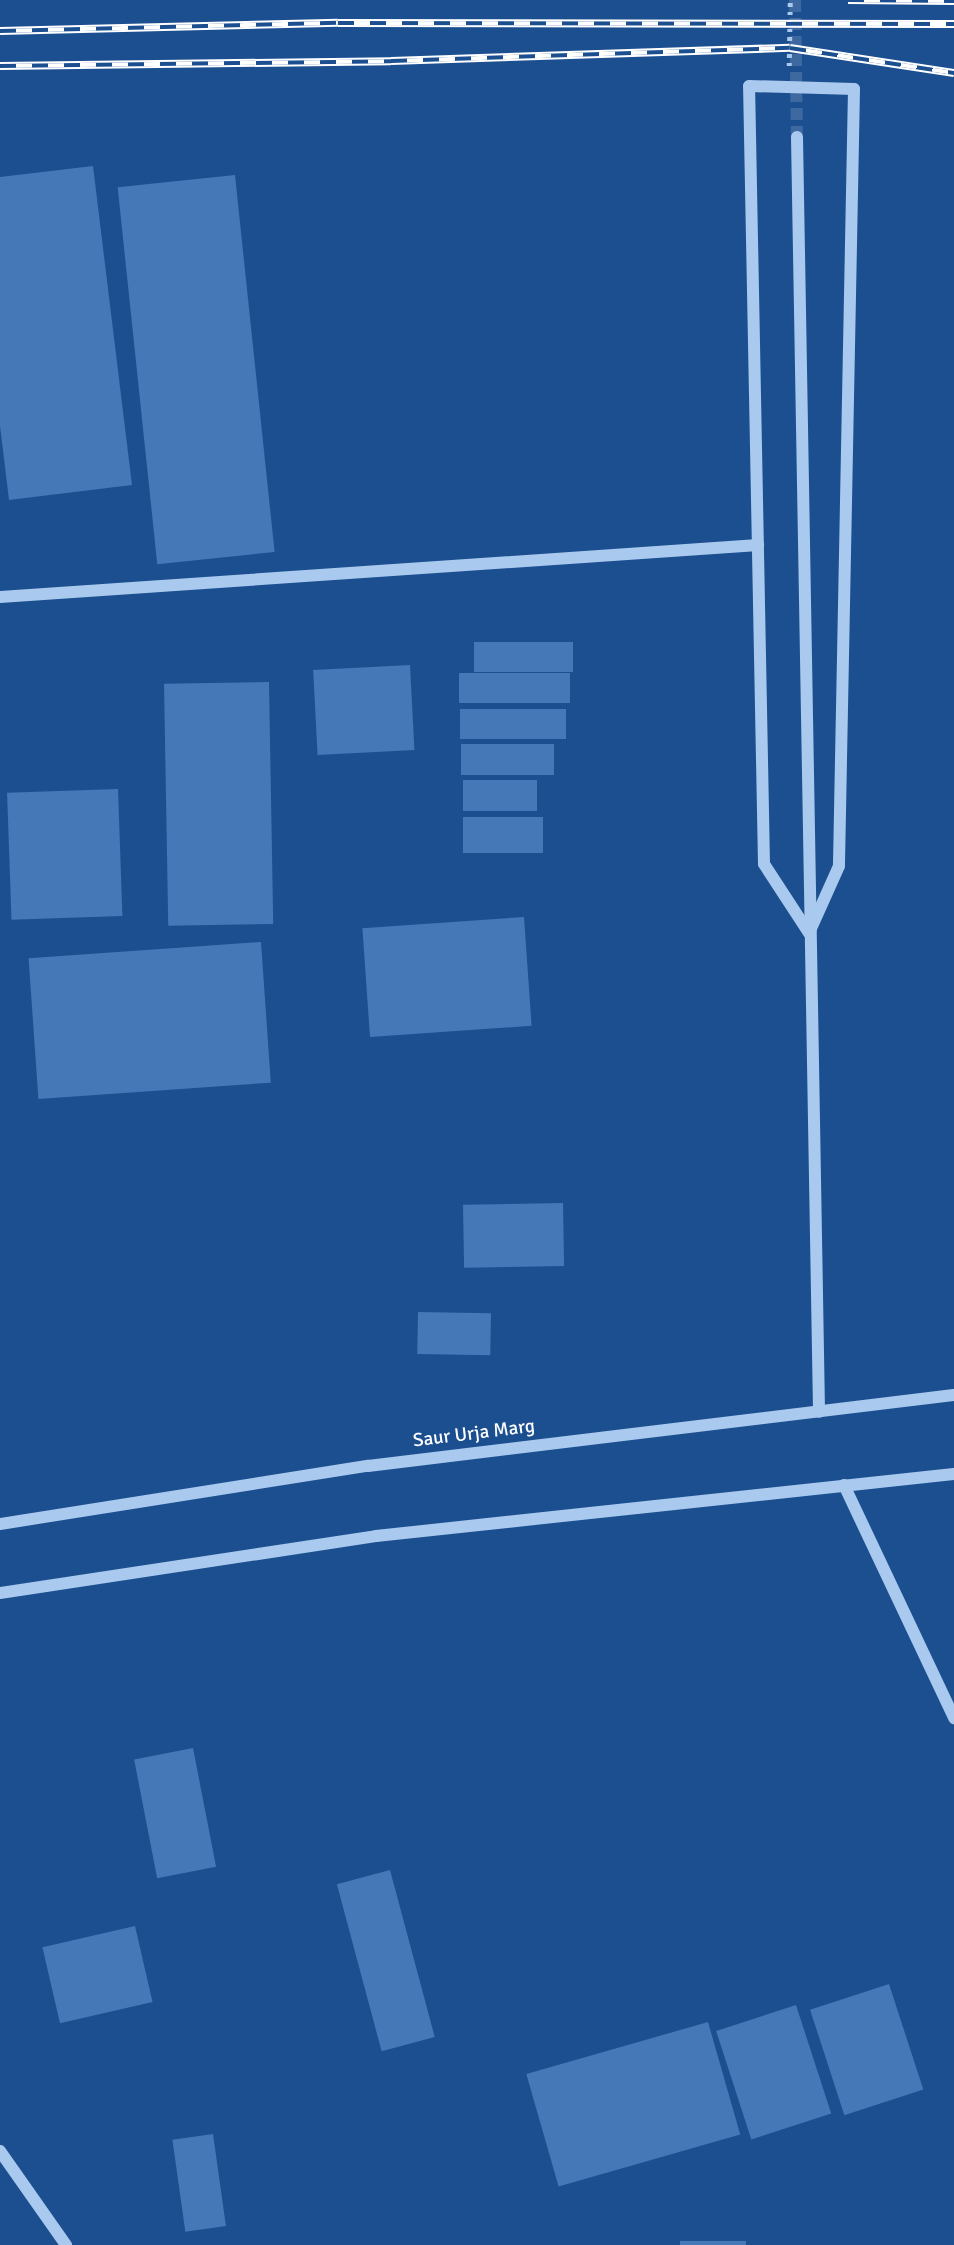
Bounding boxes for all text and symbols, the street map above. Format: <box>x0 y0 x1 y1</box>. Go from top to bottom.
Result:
street label: Saur Urja Marg <box>412 1415 536 1453</box>

